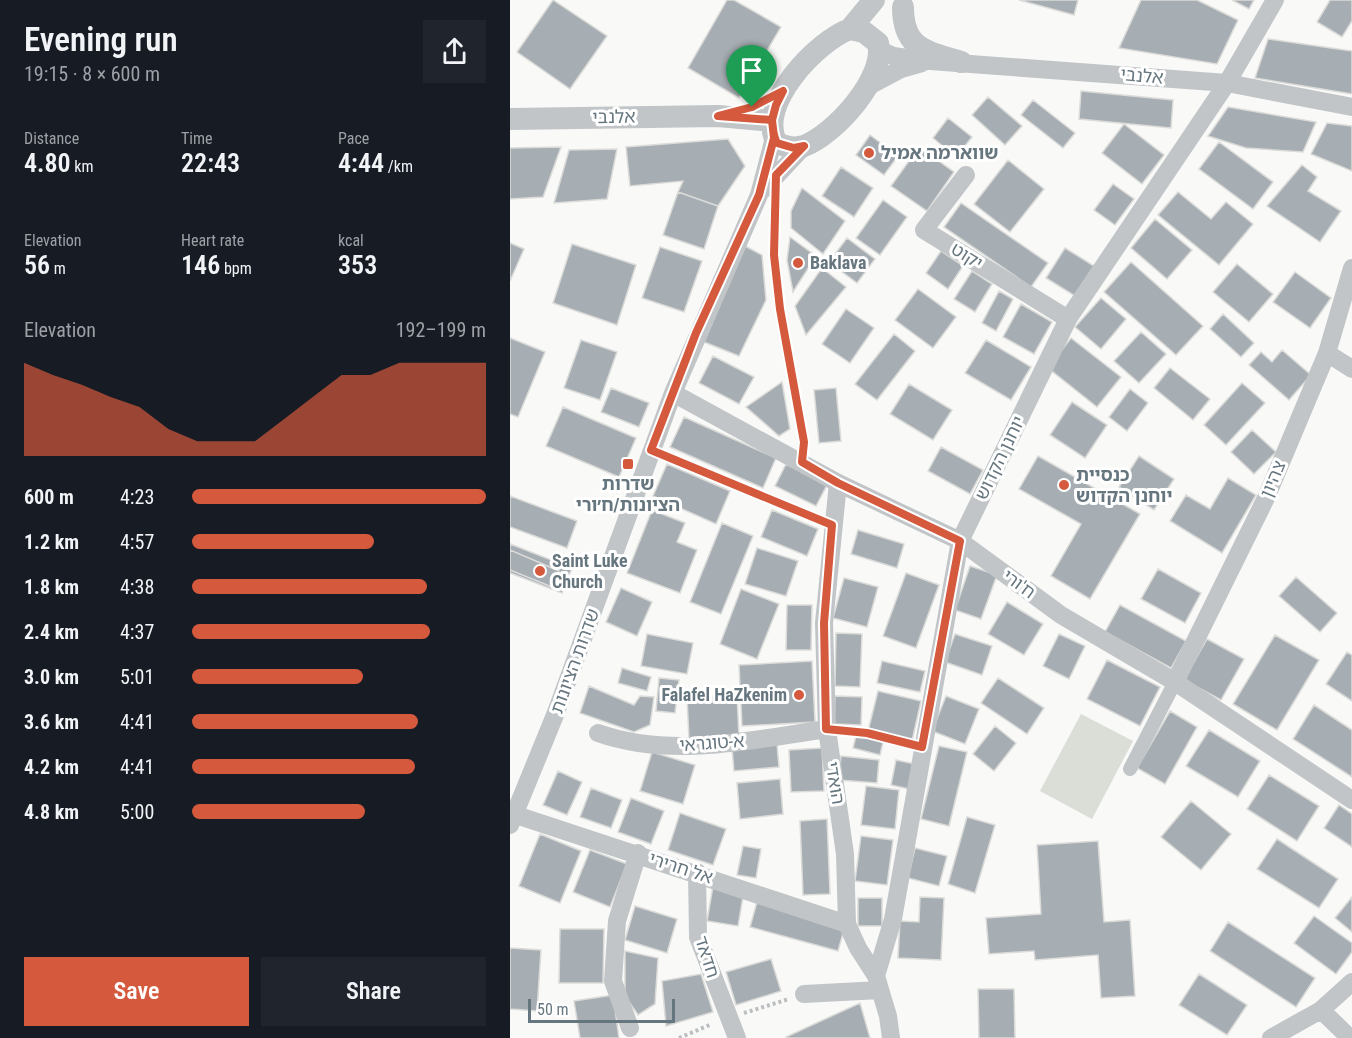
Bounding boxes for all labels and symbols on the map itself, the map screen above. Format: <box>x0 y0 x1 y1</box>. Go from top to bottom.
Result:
pin <box>726 45 777 107</box>
street label: אלנבי <box>1120 63 1164 88</box>
street label: אלנבי <box>592 106 636 127</box>
place label: שווארמה אמיל <box>881 142 998 163</box>
marker: שווארמה אמיל <box>862 146 876 160</box>
street label: יקוט <box>948 238 987 273</box>
place label: Baklava <box>810 252 867 273</box>
marker: Baklava <box>791 256 805 270</box>
street label: יוחנן הקדוש <box>970 413 1029 503</box>
marker: שדרות הציונות/ח׳ורי <box>621 457 635 471</box>
street label: צהיון <box>1255 457 1290 500</box>
place label: כנסיית יוחנן הקדוש <box>1076 464 1172 506</box>
place label: שדרות הציונות/ח׳ורי <box>576 473 680 515</box>
marker: כנסיית יוחנן הקדוש <box>1057 478 1071 492</box>
place label: Saint Luke Church <box>552 550 628 592</box>
marker: Saint Luke Church <box>533 564 547 578</box>
street label: ח'ורי <box>999 565 1040 602</box>
street label: שדרות הציונות <box>546 606 603 716</box>
place label: Falafel HaZkenim <box>661 684 787 705</box>
marker: Falafel HaZkenim <box>792 688 806 702</box>
street label: א-טוגראי <box>679 730 745 755</box>
street label: הואדי <box>822 760 849 806</box>
street label: אל חרירי <box>647 847 716 888</box>
street label: חדאד <box>691 933 724 980</box>
scale bar <box>528 996 675 1024</box>

